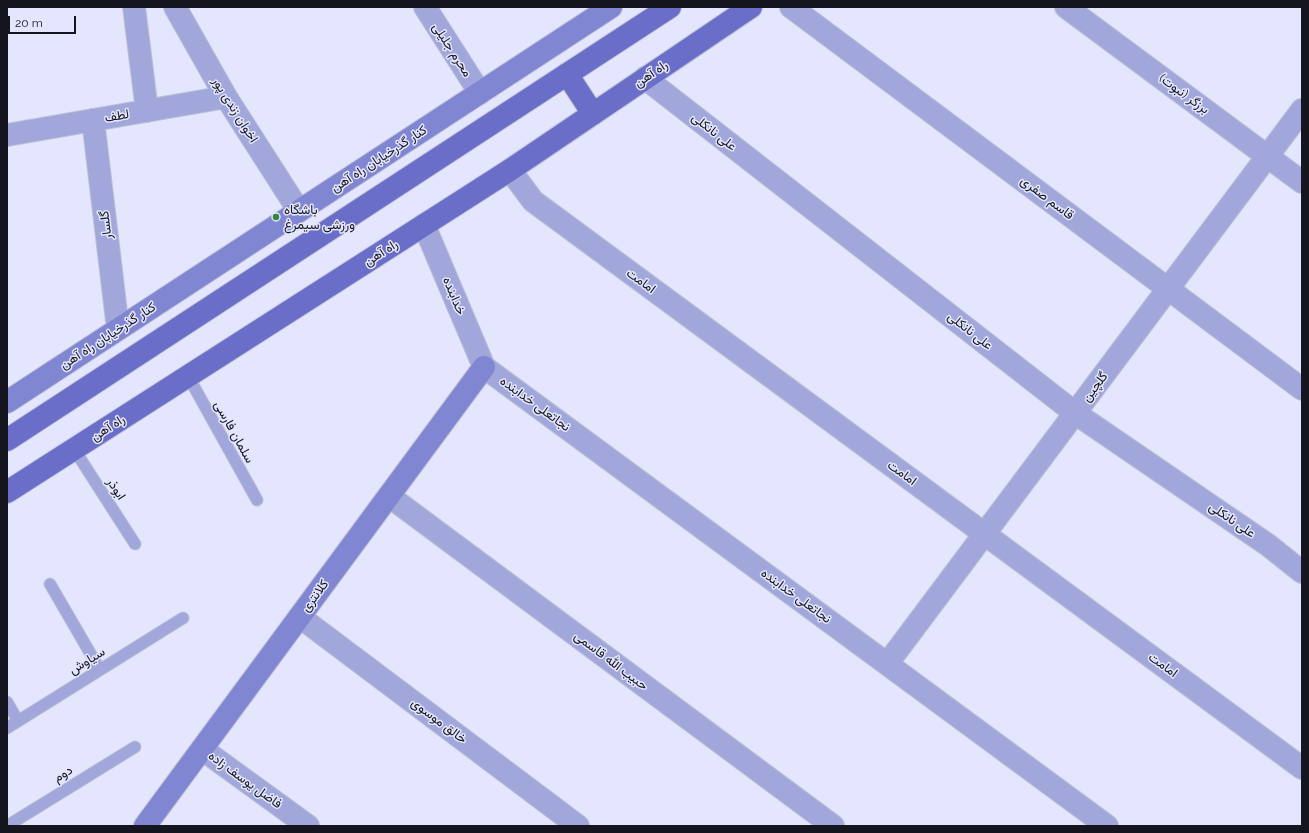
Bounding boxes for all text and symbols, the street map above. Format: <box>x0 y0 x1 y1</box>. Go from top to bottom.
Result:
scale bar <box>10 8 78 34</box>
text: 20 m <box>15 16 43 30</box>
street label: محرم جلیلی <box>429 20 475 80</box>
street label: راه آهن <box>631 57 671 91</box>
street label: برزگر (نبوت) <box>1156 71 1212 117</box>
street label: اخوان زندی پور <box>209 74 261 146</box>
street label: لطف <box>104 106 130 126</box>
street label: علی نانکلی <box>688 110 740 154</box>
street label: کنار گذرخیابان راه آهن <box>328 122 430 196</box>
street label: قاسم صفری <box>1017 173 1077 223</box>
place label: باشگاه ورزشی سیمرغ <box>284 202 355 233</box>
street label: گلسار <box>97 210 115 240</box>
marker: باشگاه ورزشی سیمرغ <box>271 212 281 222</box>
street label: راه آهن <box>361 236 401 270</box>
street label: امامت <box>623 265 659 297</box>
street label: خدابنده <box>439 275 469 317</box>
street label: کنار گذرخیابان راه آهن <box>57 299 159 373</box>
street label: علی نانکلی <box>944 309 996 353</box>
street label: گلچین <box>1079 369 1111 405</box>
street label: نجاتعلی خدابنده <box>497 373 573 435</box>
street label: سلمان فارسی <box>210 398 258 466</box>
street label: راه آهن <box>88 411 128 445</box>
street label: امامت <box>884 457 920 489</box>
street label: ابوذر <box>103 475 129 503</box>
street label: علی نانکلی <box>1206 499 1258 541</box>
street label: نجاتعلی خدابنده <box>758 565 834 627</box>
street label: کلانتری <box>298 577 332 615</box>
street label: حبیب الله قاسمی <box>571 628 651 694</box>
street label: سیاوش <box>66 644 108 678</box>
street label: امامت <box>1145 649 1181 681</box>
street label: خالق موسوی <box>408 695 470 747</box>
street label: فاضل یوسف زاده <box>205 748 285 812</box>
street label: دوم <box>51 762 75 786</box>

